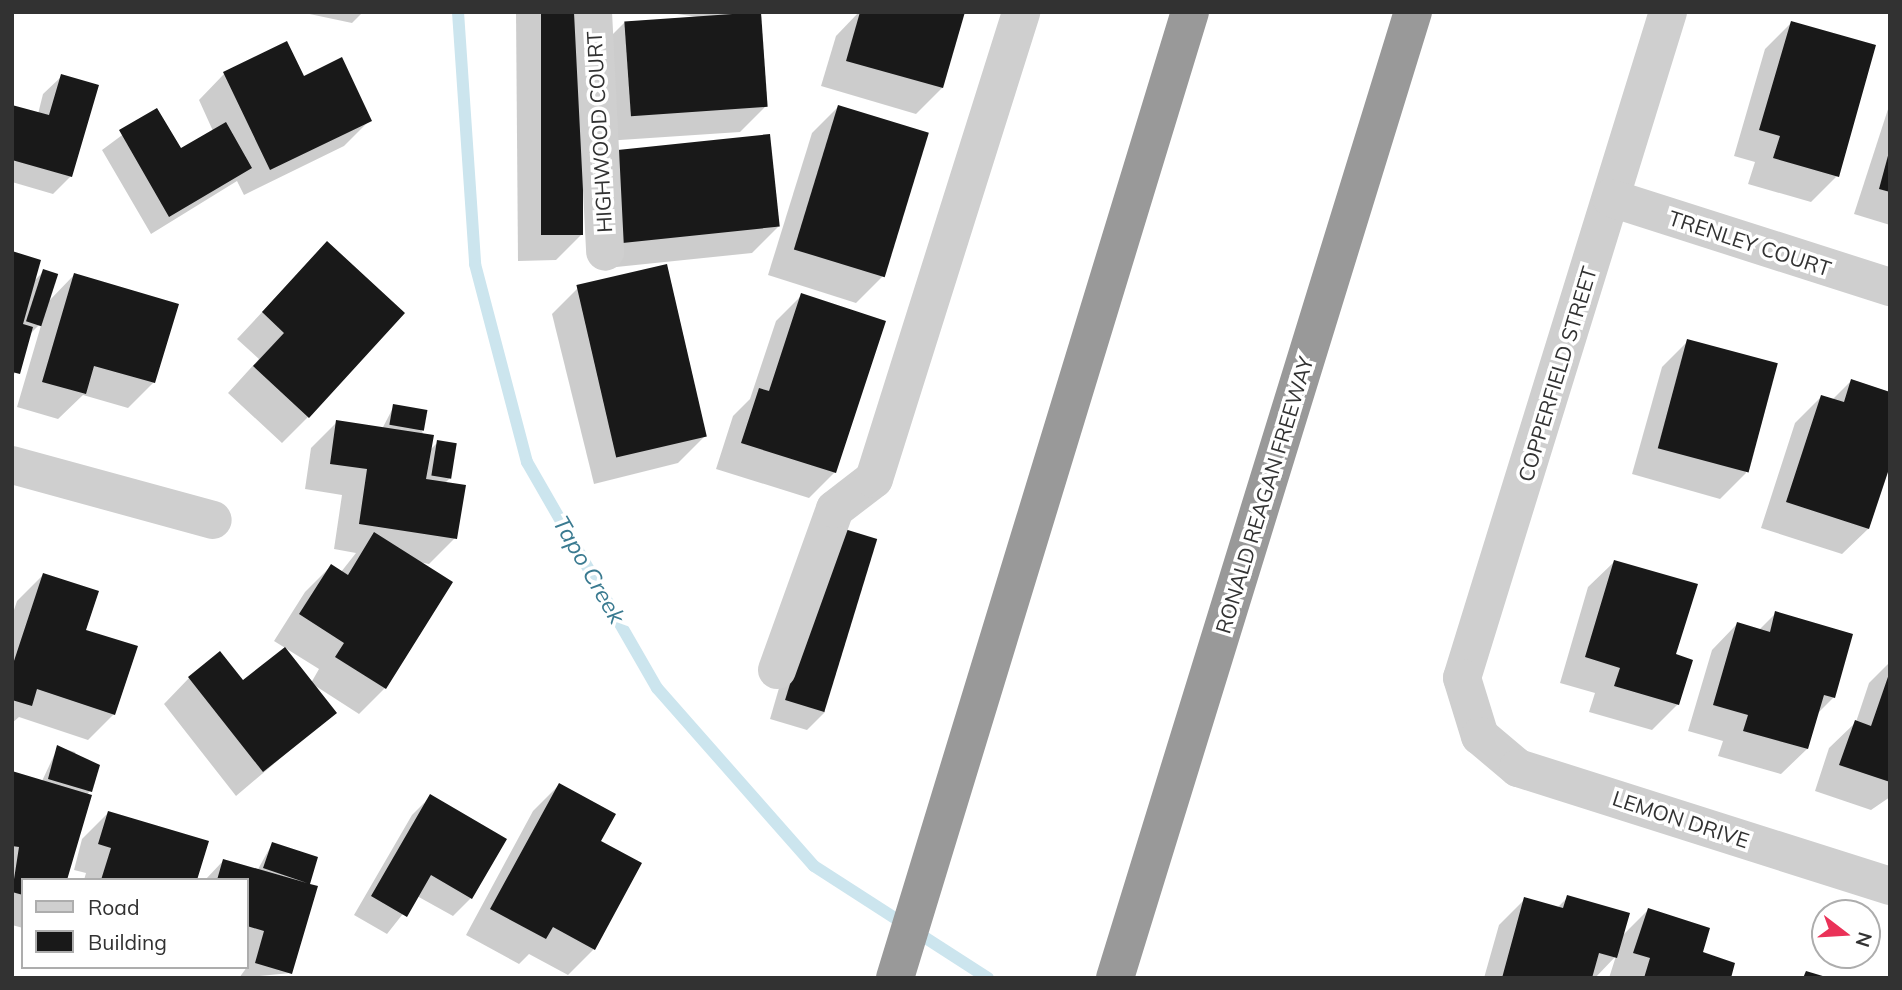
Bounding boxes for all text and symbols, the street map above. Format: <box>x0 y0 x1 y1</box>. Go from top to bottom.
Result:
street label: HIGHWOOD COURT <box>581 31 617 233</box>
street label: TRENLEY COURT <box>1666 205 1834 281</box>
street label: COPPERFIELD STREET <box>1512 263 1602 485</box>
street label: RONALD REAGAN FREEWAY <box>1210 354 1318 636</box>
water label: Tapo Creek <box>547 511 631 629</box>
street label: LEMON DRIVE <box>1610 785 1752 853</box>
legend <box>21 878 248 969</box>
text: Road <box>88 894 139 920</box>
north arrow <box>1811 899 1881 969</box>
text: Building <box>88 929 167 955</box>
text: N <box>1851 929 1878 950</box>

